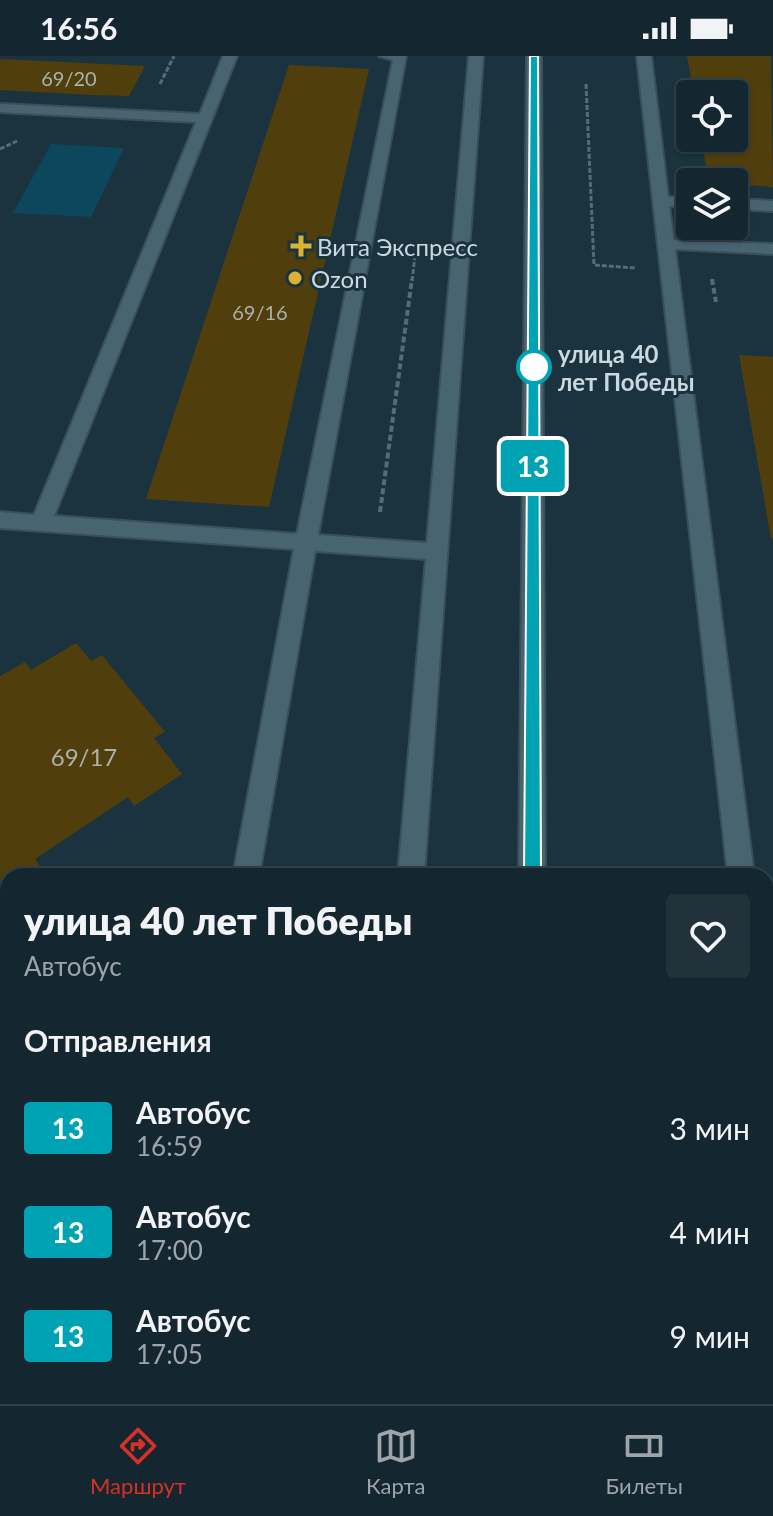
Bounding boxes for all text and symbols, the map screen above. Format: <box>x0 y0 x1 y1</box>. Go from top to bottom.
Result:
text: 16:56 <box>40 10 117 46</box>
house number: 69/20 <box>41 66 97 90</box>
map controls <box>676 80 748 240</box>
button: locate <box>676 80 748 152</box>
button: layers <box>676 168 748 240</box>
place label: Вита Экспресс <box>317 232 478 261</box>
marker: Вита Экспресс <box>292 237 310 255</box>
place label: Ozon <box>311 264 368 293</box>
marker: Ozon <box>286 269 304 287</box>
house number: 69/16 <box>232 300 288 324</box>
place label: улица 40 лет Победы <box>558 339 695 396</box>
marker: улица 40 лет Победы <box>517 350 551 384</box>
line badge: 13 <box>497 440 569 492</box>
text: 13 <box>517 449 549 483</box>
house number: 69/17 <box>51 742 117 771</box>
button: heart <box>666 894 750 978</box>
text: улица 40 лет Победы <box>24 897 412 943</box>
text: Автобус <box>24 950 122 982</box>
text: Отправления <box>24 1022 212 1058</box>
text: Автобус <box>136 1094 251 1130</box>
text: 3 мин <box>670 1110 750 1146</box>
text: 13 <box>52 1111 84 1145</box>
text: 16:59 <box>136 1130 203 1162</box>
text: Автобус <box>136 1198 251 1234</box>
text: 4 мин <box>670 1214 750 1250</box>
text: 13 <box>52 1215 84 1249</box>
text: 17:00 <box>136 1234 203 1266</box>
text: Автобус <box>136 1302 251 1338</box>
text: 9 мин <box>670 1318 750 1354</box>
text: 13 <box>52 1319 84 1353</box>
text: 17:05 <box>136 1338 203 1370</box>
tab: Маршрут <box>90 1424 186 1499</box>
tab: Карта <box>366 1424 426 1499</box>
tab: Билеты <box>606 1424 683 1499</box>

